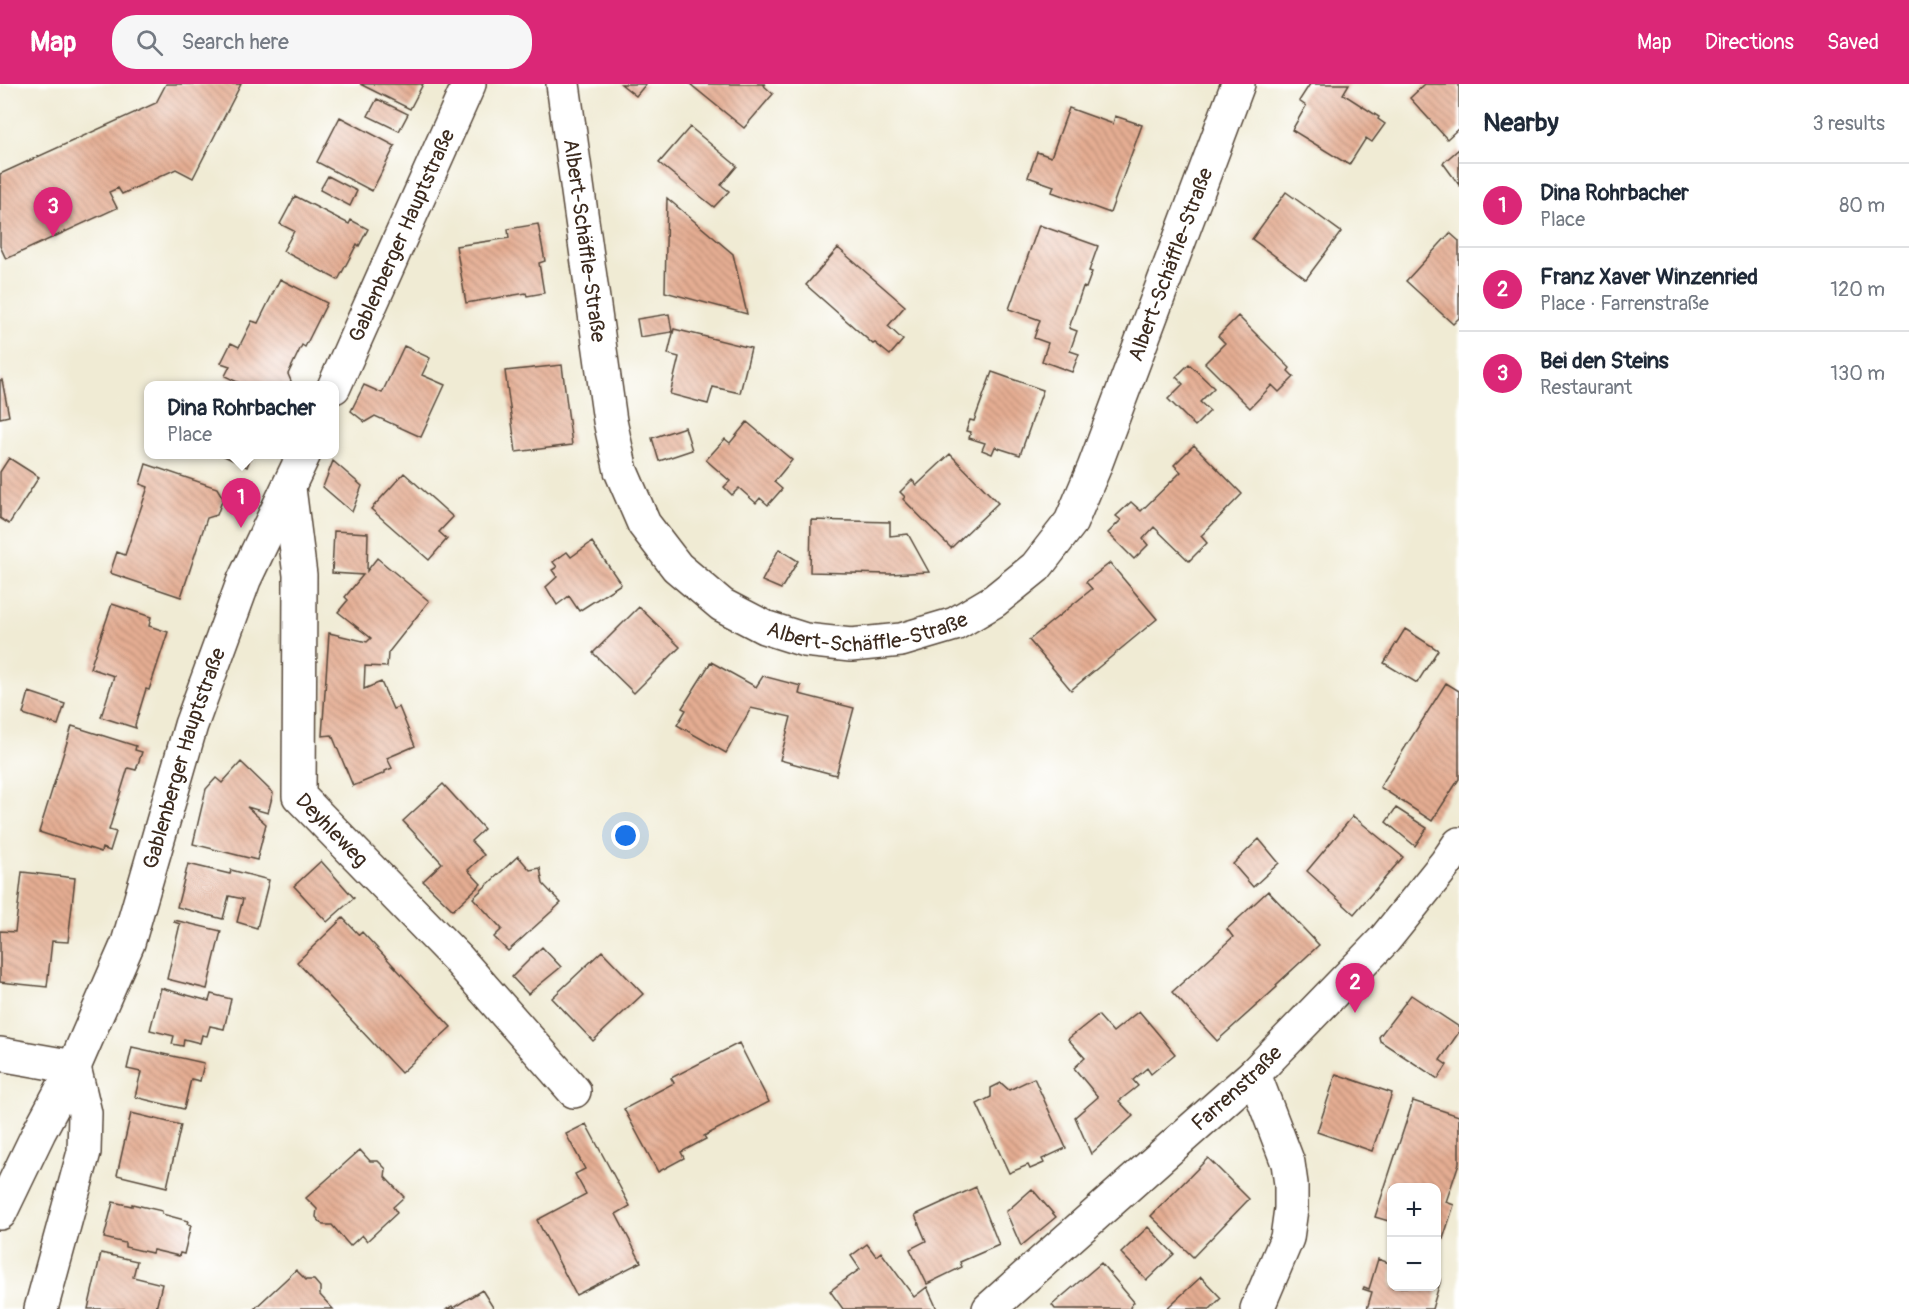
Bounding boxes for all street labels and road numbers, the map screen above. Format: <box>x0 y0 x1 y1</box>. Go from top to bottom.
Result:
street label: Gablenberger Hauptstraße <box>342 124 461 346</box>
street label: Albert-Schäffle-Straße <box>557 137 612 344</box>
street label: Albert-Schäffle-Straße <box>1122 163 1219 365</box>
street label: Albert-Schäffle-Straße <box>764 606 973 659</box>
street label: Gablenberger Hauptstraße <box>137 643 232 872</box>
street label: Deyhleweg <box>290 787 374 873</box>
street label: Farrenstraße <box>1186 1039 1288 1137</box>

